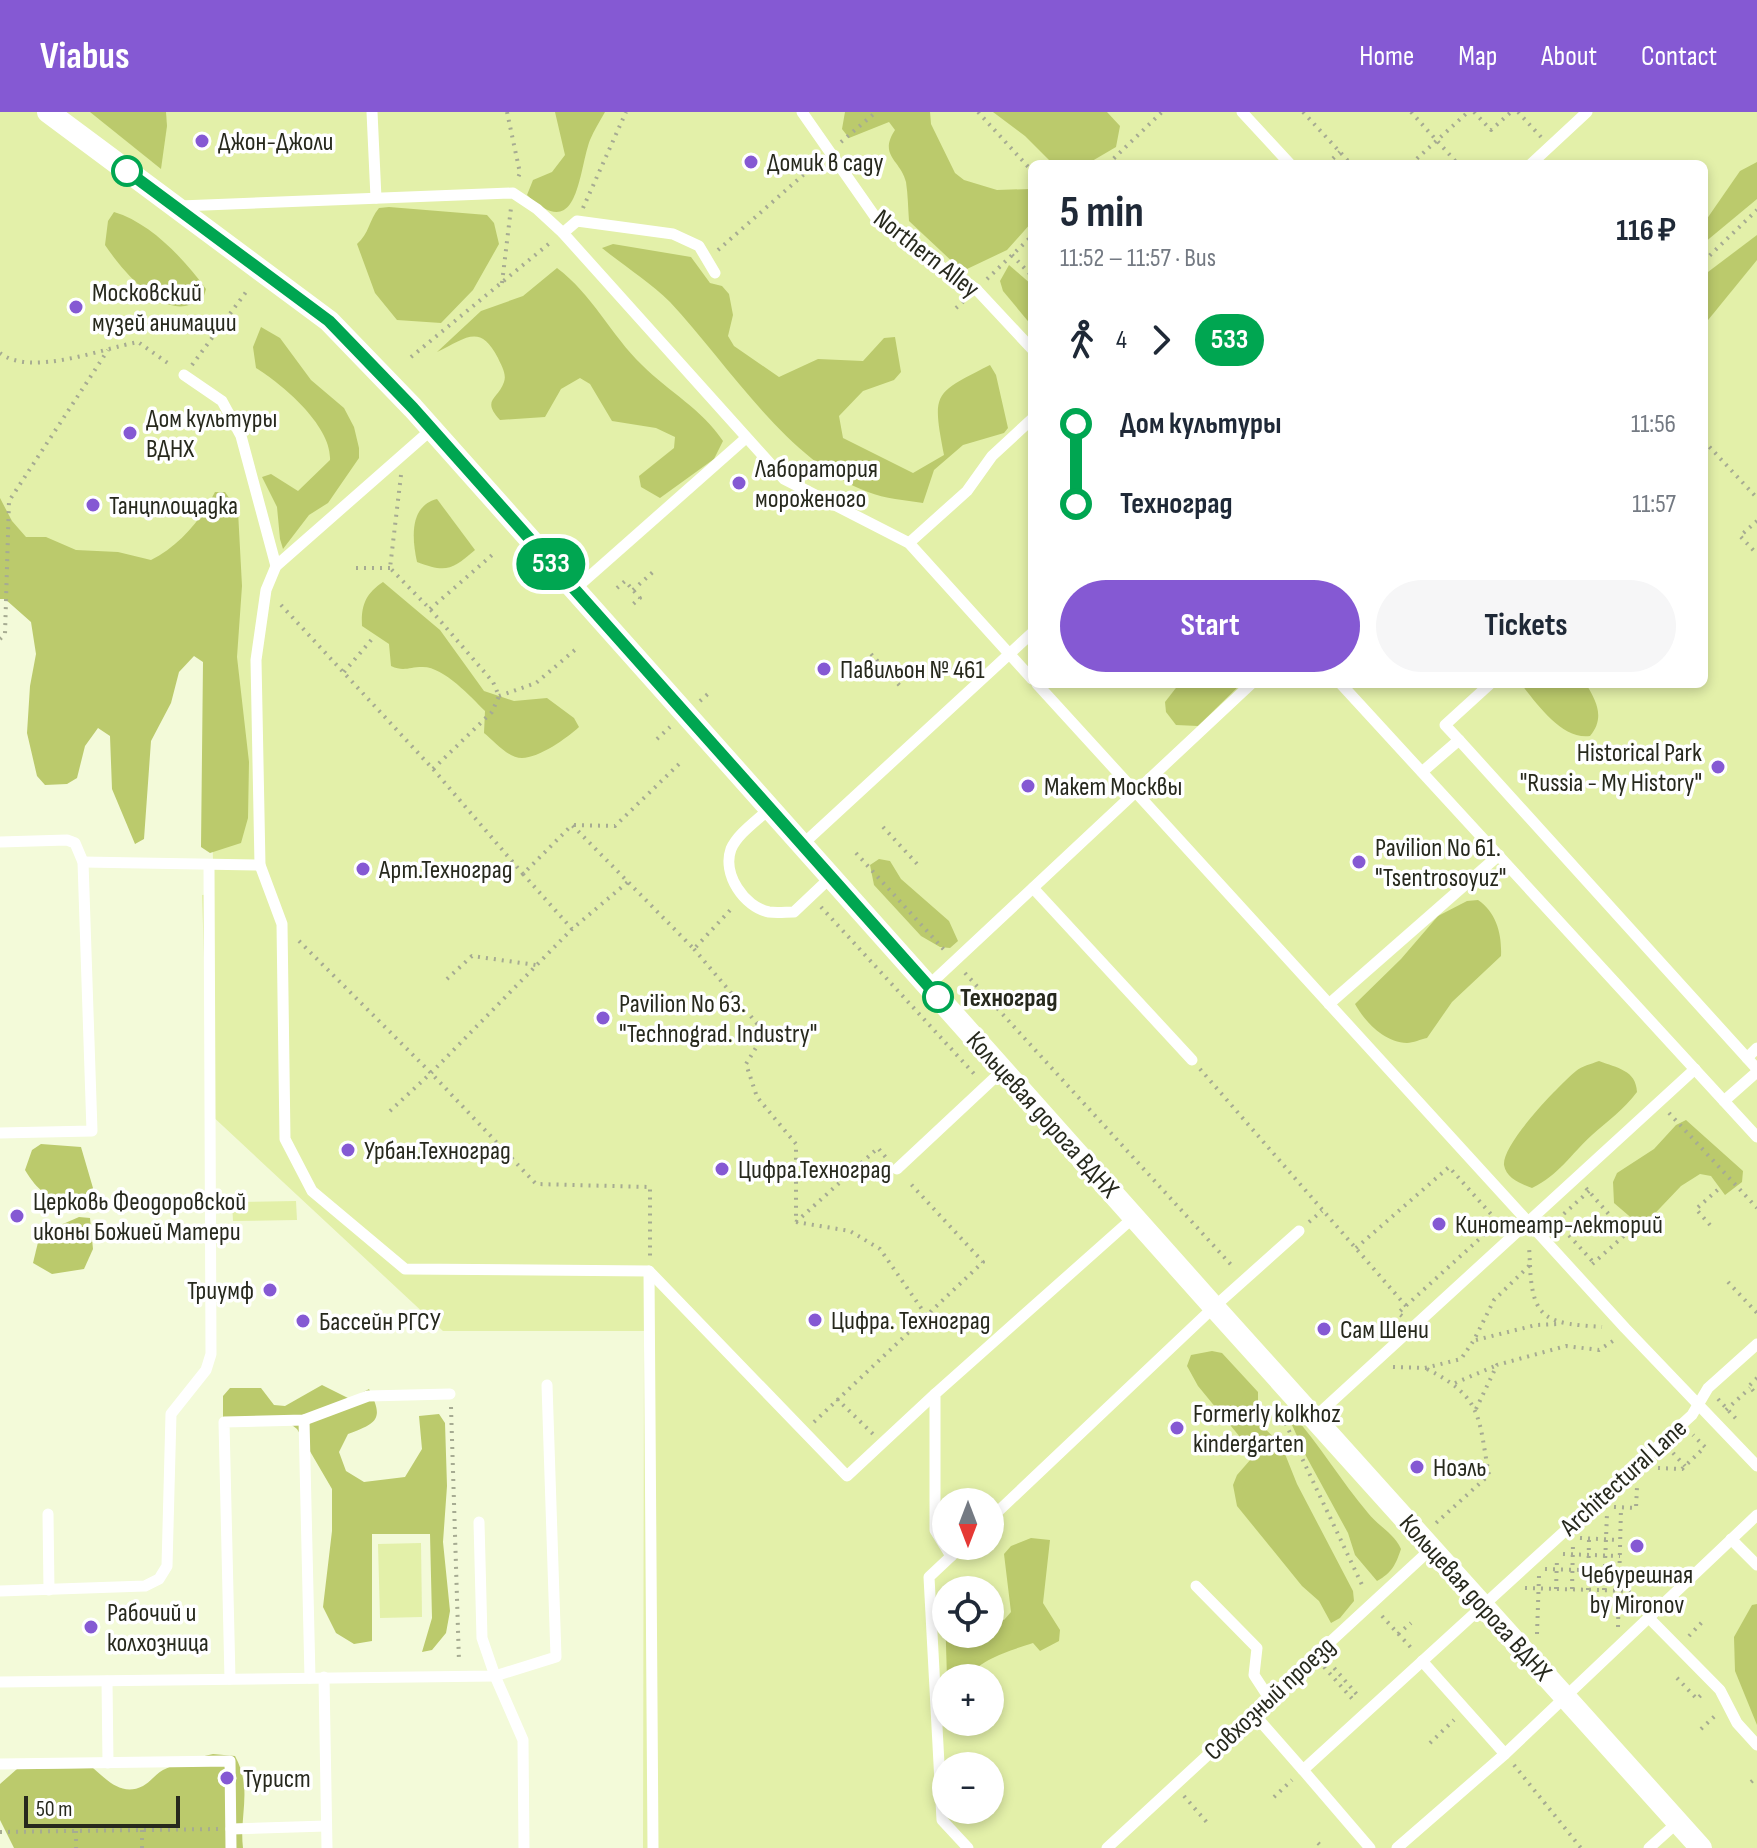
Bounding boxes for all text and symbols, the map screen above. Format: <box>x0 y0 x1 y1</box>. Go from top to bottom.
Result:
text: Viabus <box>40 34 130 79</box>
text: Home <box>1359 40 1414 73</box>
text: Map <box>1458 40 1497 73</box>
text: About <box>1541 40 1597 73</box>
text: Contact <box>1641 40 1717 73</box>
place label: Джон-Джоли <box>218 127 333 158</box>
marker: Джон-Джоли <box>193 132 211 150</box>
place label: Домик в саду <box>767 148 884 179</box>
marker: Домик в саду <box>742 153 760 171</box>
unlabelled marker <box>112 156 142 186</box>
text: 5 min <box>1060 186 1144 239</box>
street label: Northern Alley <box>867 203 985 305</box>
text: 116 ₽ <box>1616 213 1676 249</box>
text: 11:52 – 11:57 · Bus <box>1060 243 1216 274</box>
place label: Московский музей анимации <box>92 278 237 339</box>
marker: Московский музей анимации <box>67 298 85 316</box>
icon: walk <box>1060 318 1104 362</box>
icon: forward <box>1139 318 1183 362</box>
text: 533 <box>1211 323 1248 356</box>
text: 4 <box>1116 325 1127 356</box>
place label: Дом культуры ВДНХ <box>146 404 277 465</box>
text: Дом культуры <box>1120 406 1282 442</box>
text: 11:56 <box>1631 409 1676 440</box>
marker: Дом культуры ВДНХ <box>121 424 139 442</box>
place label: Лаборатория мороженого <box>754 454 878 515</box>
marker: Лаборатория мороженого <box>730 474 748 492</box>
text: Техноград <box>1120 486 1232 522</box>
text: 11:57 <box>1632 489 1676 520</box>
place label: Танцплощадка <box>109 491 238 522</box>
marker: Танцплощадка <box>84 496 102 514</box>
line badge: 533 <box>505 538 597 590</box>
text: 533 <box>532 547 570 580</box>
button: Start <box>1060 580 1360 672</box>
button: Tickets <box>1376 580 1676 672</box>
place label: Павильон № 461 <box>840 655 984 686</box>
marker: Павильон № 461 <box>815 660 833 678</box>
place label: Historical Park "Russia - My History" <box>1520 738 1702 799</box>
marker: Historical Park "Russia - My History" <box>1709 758 1727 776</box>
place label: Макет Москвы <box>1044 772 1182 803</box>
marker: Макет Москвы <box>1019 777 1037 795</box>
place label: Pavilion No 61. "Tsentrosoyuz" <box>1375 833 1506 894</box>
marker: Pavilion No 61. "Tsentrosoyuz" <box>1350 853 1368 871</box>
place label: Арт.Техноград <box>378 855 512 886</box>
marker: Арт.Техноград <box>354 860 372 878</box>
marker: Техноград <box>923 982 953 1012</box>
place label: Техноград <box>960 983 1057 1014</box>
place label: Pavilion No 63. "Technograd. Industry" <box>619 989 817 1050</box>
marker: Pavilion No 63. "Technograd. Industry" <box>594 1009 612 1027</box>
street label: Кольцевая дорога ВДНХ <box>959 1026 1125 1204</box>
place label: Урбан.Техноград <box>364 1136 511 1167</box>
marker: Урбан.Техноград <box>339 1141 357 1159</box>
place label: Цифра.Техноград <box>738 1155 891 1186</box>
marker: Цифра.Техноград <box>713 1160 731 1178</box>
place label: Церковь Феодоровской иконы Божией Матери <box>33 1187 246 1248</box>
marker: Церковь Феодоровской иконы Божией Матери <box>8 1207 26 1225</box>
place label: Кинотеатр-лекторий <box>1455 1210 1663 1241</box>
marker: Кинотеатр-лекторий <box>1430 1215 1448 1233</box>
place label: Триумф <box>187 1276 254 1307</box>
marker: Триумф <box>261 1281 279 1299</box>
place label: Цифра. Техноград <box>831 1306 990 1337</box>
place label: Бассейн РГСУ <box>319 1307 441 1338</box>
marker: Цифра. Техноград <box>806 1311 824 1329</box>
marker: Бассейн РГСУ <box>294 1312 312 1330</box>
place label: Сам Шени <box>1340 1315 1429 1346</box>
marker: Сам Шени <box>1315 1320 1333 1338</box>
place label: Formerly kolkhoz kindergarten <box>1193 1399 1340 1460</box>
street label: Architectural Lane <box>1554 1413 1694 1544</box>
marker: Formerly kolkhoz kindergarten <box>1168 1419 1186 1437</box>
place label: Ноэль <box>1433 1453 1487 1484</box>
marker: Ноэль <box>1408 1458 1426 1476</box>
north arrow <box>932 1488 1004 1560</box>
map controls <box>932 1488 1004 1824</box>
street label: Кольцевая дорога ВДНХ <box>1392 1509 1558 1687</box>
marker: Чебурешная by Mironov <box>1628 1537 1646 1555</box>
place label: Чебурешная by Mironov <box>1581 1560 1693 1621</box>
button: locate <box>932 1576 1004 1648</box>
place label: Рабочий и колхозница <box>107 1598 209 1659</box>
marker: Рабочий и колхозница <box>82 1618 100 1636</box>
street label: Совхозный проезд <box>1198 1631 1342 1767</box>
button: + <box>932 1664 1004 1736</box>
button: − <box>932 1752 1004 1824</box>
place label: Турист <box>243 1764 311 1795</box>
marker: Турист <box>218 1769 236 1787</box>
scale bar <box>24 1792 180 1828</box>
text: 50 m <box>36 1796 72 1823</box>

